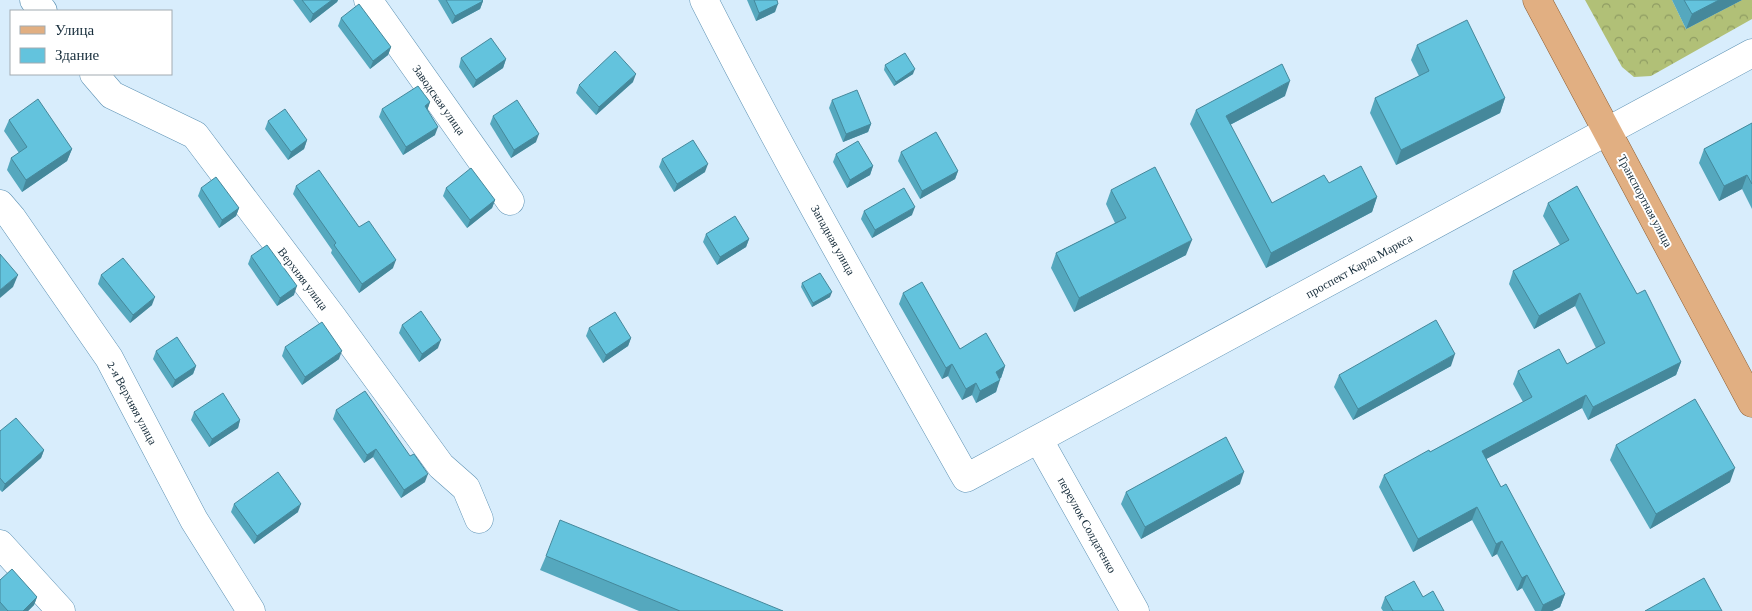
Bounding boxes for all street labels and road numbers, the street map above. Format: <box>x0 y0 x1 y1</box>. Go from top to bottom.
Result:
street label: Заводская улица <box>410 62 469 138</box>
street label: Транспортная улица <box>1615 152 1676 250</box>
street label: Западная улица <box>808 202 858 278</box>
street label: проспект Карла Маркса <box>1303 230 1415 301</box>
street label: Верхняя улица <box>275 245 331 314</box>
street label: 2-я Верхняя улица <box>104 359 160 448</box>
street label: переулок Солдатенко <box>1055 475 1119 575</box>

